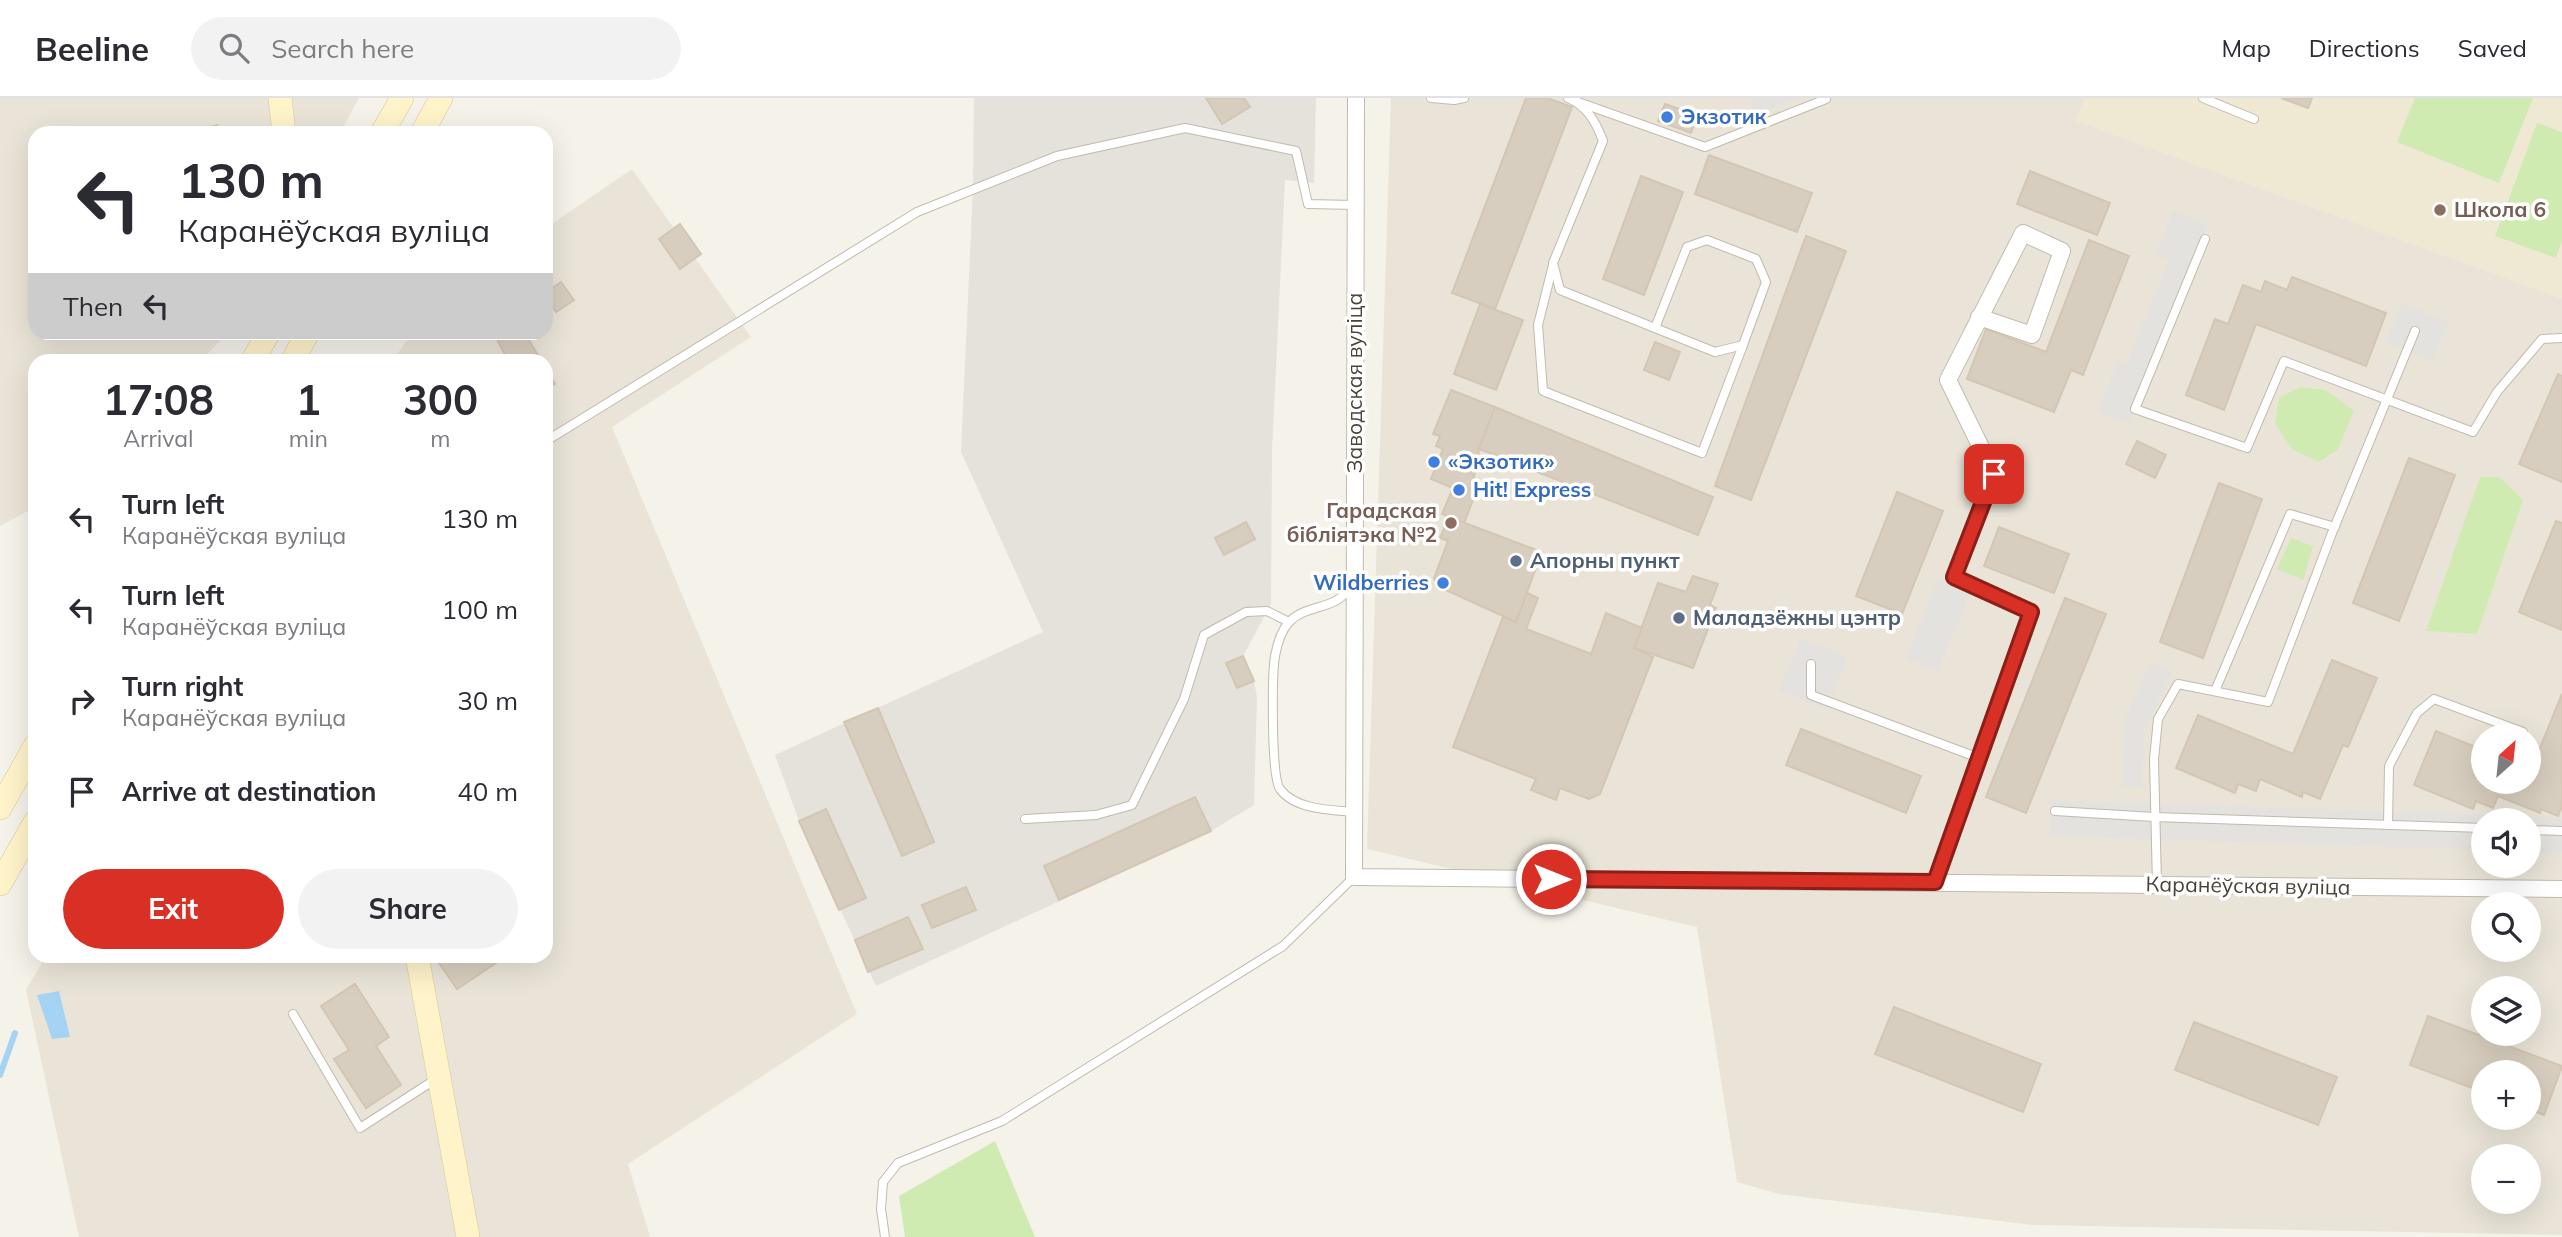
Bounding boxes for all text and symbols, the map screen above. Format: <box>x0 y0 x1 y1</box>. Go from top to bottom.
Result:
search box <box>191 17 681 80</box>
text: Beeline <box>35 28 149 69</box>
icon: search <box>215 29 253 67</box>
text: Search here <box>271 32 414 65</box>
text: Map <box>2221 33 2271 63</box>
text: Directions <box>2309 33 2420 63</box>
text: Saved <box>2458 33 2527 63</box>
place label: Экзотик <box>1681 103 1768 129</box>
marker: Экзотик <box>1659 109 1675 125</box>
text: 130 m <box>178 149 324 210</box>
icon: left <box>63 154 154 245</box>
place label: Школа 6 <box>2454 196 2546 222</box>
marker: Школа 6 <box>2432 202 2448 218</box>
text: Каранёўская вуліца <box>178 210 490 250</box>
icon: left <box>137 287 175 325</box>
text: Then <box>63 290 123 323</box>
street label: Заводская вуліца <box>1341 293 1367 473</box>
text: 17:08 <box>103 373 214 426</box>
text: 1 <box>296 373 321 426</box>
text: 300 <box>403 373 478 426</box>
text: Arrival <box>123 424 194 453</box>
text: min <box>289 424 328 453</box>
text: m <box>430 424 451 453</box>
pin <box>1964 444 2024 504</box>
place label: «Экзотик» <box>1448 448 1554 474</box>
marker: «Экзотик» <box>1426 454 1442 470</box>
icon: arrive <box>1975 455 2013 493</box>
place label: Hit! Express <box>1473 476 1591 502</box>
marker: Hit! Express <box>1451 482 1467 498</box>
text: Turn left <box>122 488 224 521</box>
place label: Гарадская бібліятэка №2 <box>1287 497 1437 547</box>
icon: left <box>63 500 101 538</box>
text: 130 m <box>442 502 518 535</box>
marker: Гарадская бібліятэка №2 <box>1443 515 1459 531</box>
text: Каранёўская вуліца <box>122 521 346 550</box>
place label: Апорны пункт <box>1530 547 1681 573</box>
marker: Апорны пункт <box>1508 553 1524 569</box>
place label: Wildberries <box>1313 569 1429 595</box>
marker: Wildberries <box>1435 575 1451 591</box>
text: Turn left <box>122 579 224 612</box>
icon: left <box>63 591 101 629</box>
text: 100 m <box>442 593 518 626</box>
place label: Маладзёжны цэнтр <box>1693 604 1901 630</box>
marker: Маладзёжны цэнтр <box>1671 610 1687 626</box>
text: Каранёўская вуліца <box>122 612 346 641</box>
text: Turn right <box>122 670 243 703</box>
icon: right <box>63 682 101 720</box>
text: 30 m <box>457 684 518 717</box>
text: Каранёўская вуліца <box>122 703 346 732</box>
north arrow <box>2471 724 2541 794</box>
map controls <box>2471 724 2541 1214</box>
icon: arrive <box>63 773 101 811</box>
text: Arrive at destination <box>122 775 377 808</box>
text: 40 m <box>457 775 518 808</box>
button: sound <box>2471 808 2541 878</box>
position arrow <box>1514 842 1588 916</box>
button: Exit <box>63 869 284 949</box>
button: Share <box>298 869 518 949</box>
street label: Каранёўская вуліца <box>2145 870 2351 900</box>
button: search <box>2471 892 2541 962</box>
button: layers <box>2471 976 2541 1046</box>
button: + <box>2471 1060 2541 1130</box>
button: − <box>2471 1144 2541 1214</box>

